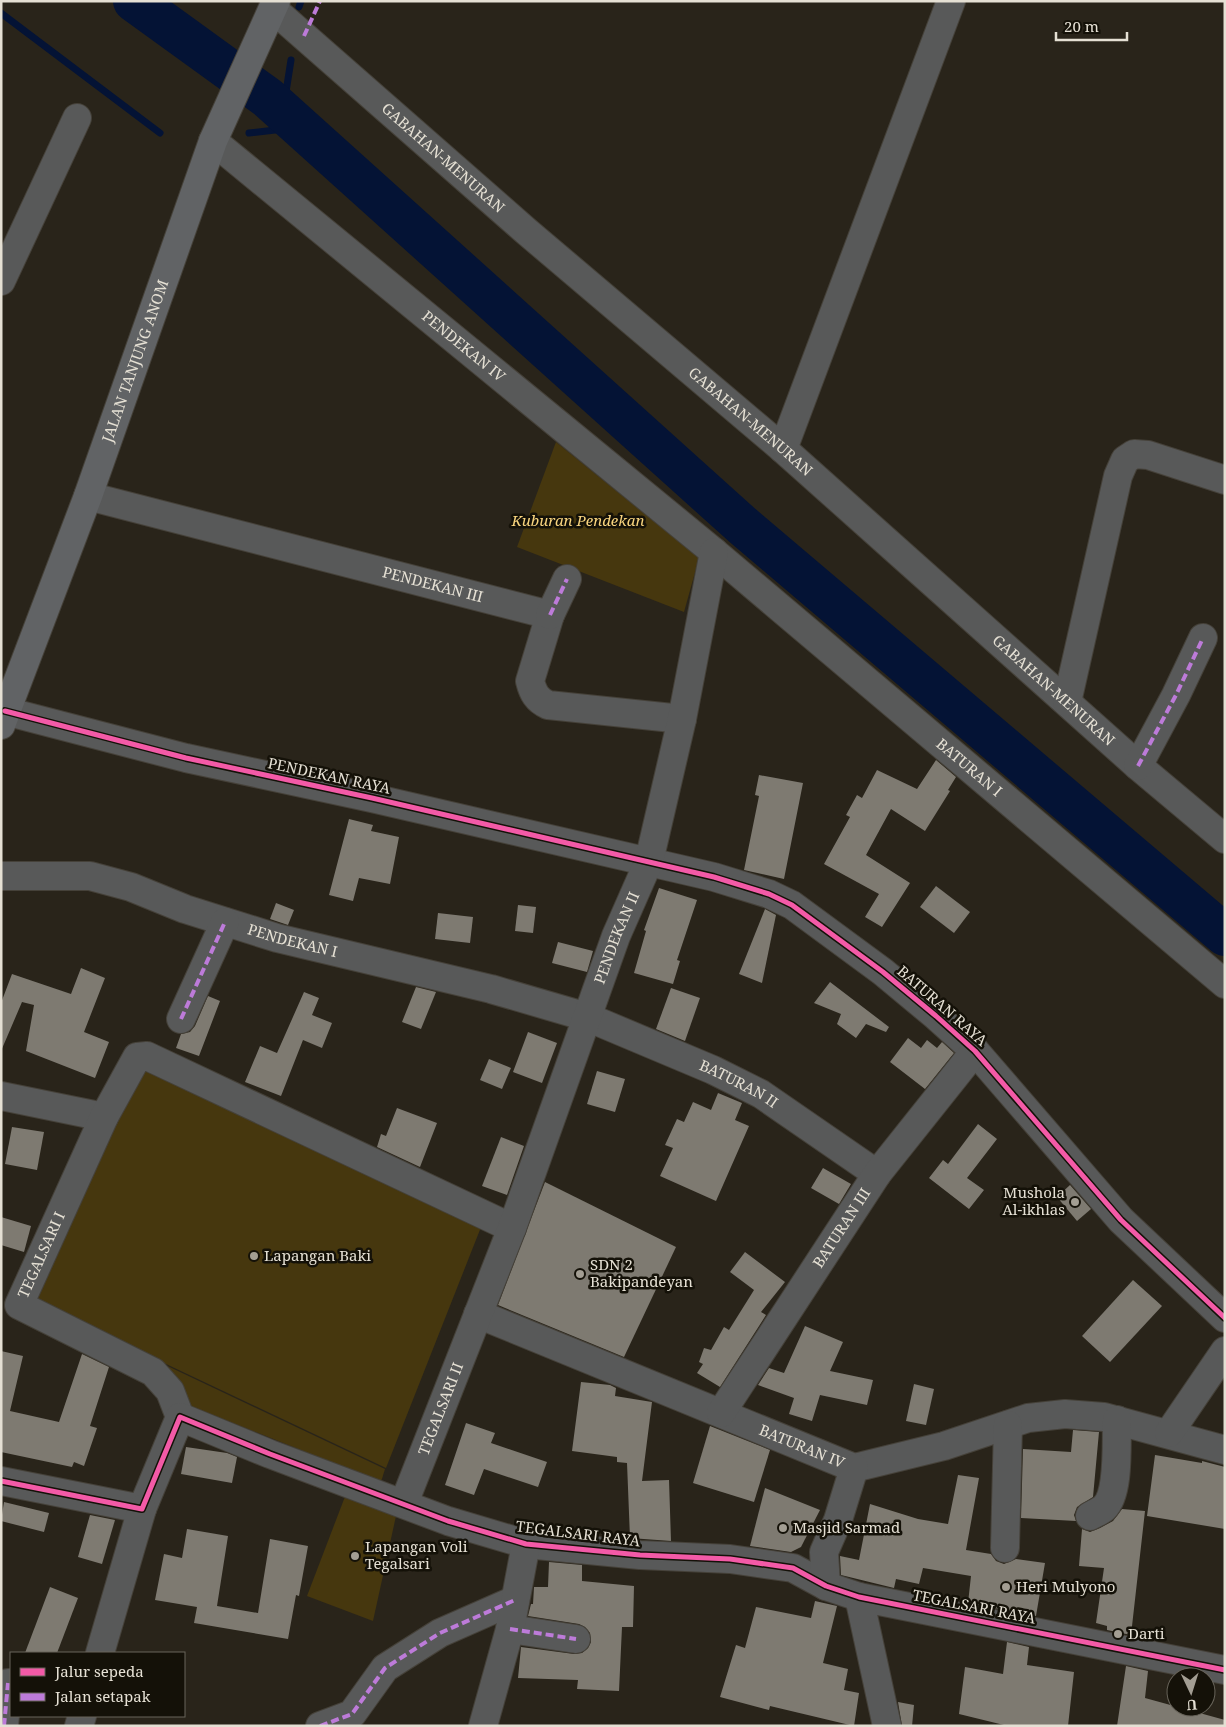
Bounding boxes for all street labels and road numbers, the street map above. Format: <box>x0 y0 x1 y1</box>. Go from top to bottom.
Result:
street label: GABAHAN-MENURAN <box>378 98 510 217</box>
street label: JALAN TANJUNG ANOM <box>96 277 172 446</box>
street label: PENDEKAN IV <box>418 306 511 386</box>
street label: GABAHAN-MENURAN <box>685 362 818 480</box>
street label: PENDEKAN III <box>381 561 485 606</box>
street label: GABAHAN-MENURAN <box>989 630 1120 750</box>
street label: BATURAN I <box>933 733 1007 800</box>
street label: PENDEKAN RAYA <box>266 752 393 798</box>
street label: PENDEKAN II <box>589 888 643 986</box>
street label: PENDEKAN I <box>245 918 340 961</box>
street label: BATURAN RAYA <box>893 961 992 1050</box>
street label: BATURAN II <box>697 1054 782 1112</box>
street label: BATURAN III <box>808 1184 874 1271</box>
street label: TEGALSARI I <box>13 1208 69 1301</box>
street label: TEGALSARI II <box>413 1359 467 1458</box>
street label: BATURAN IV <box>757 1419 849 1472</box>
street label: TEGALSARI RAYA <box>515 1515 642 1551</box>
street label: TEGALSARI RAYA <box>911 1584 1038 1628</box>

